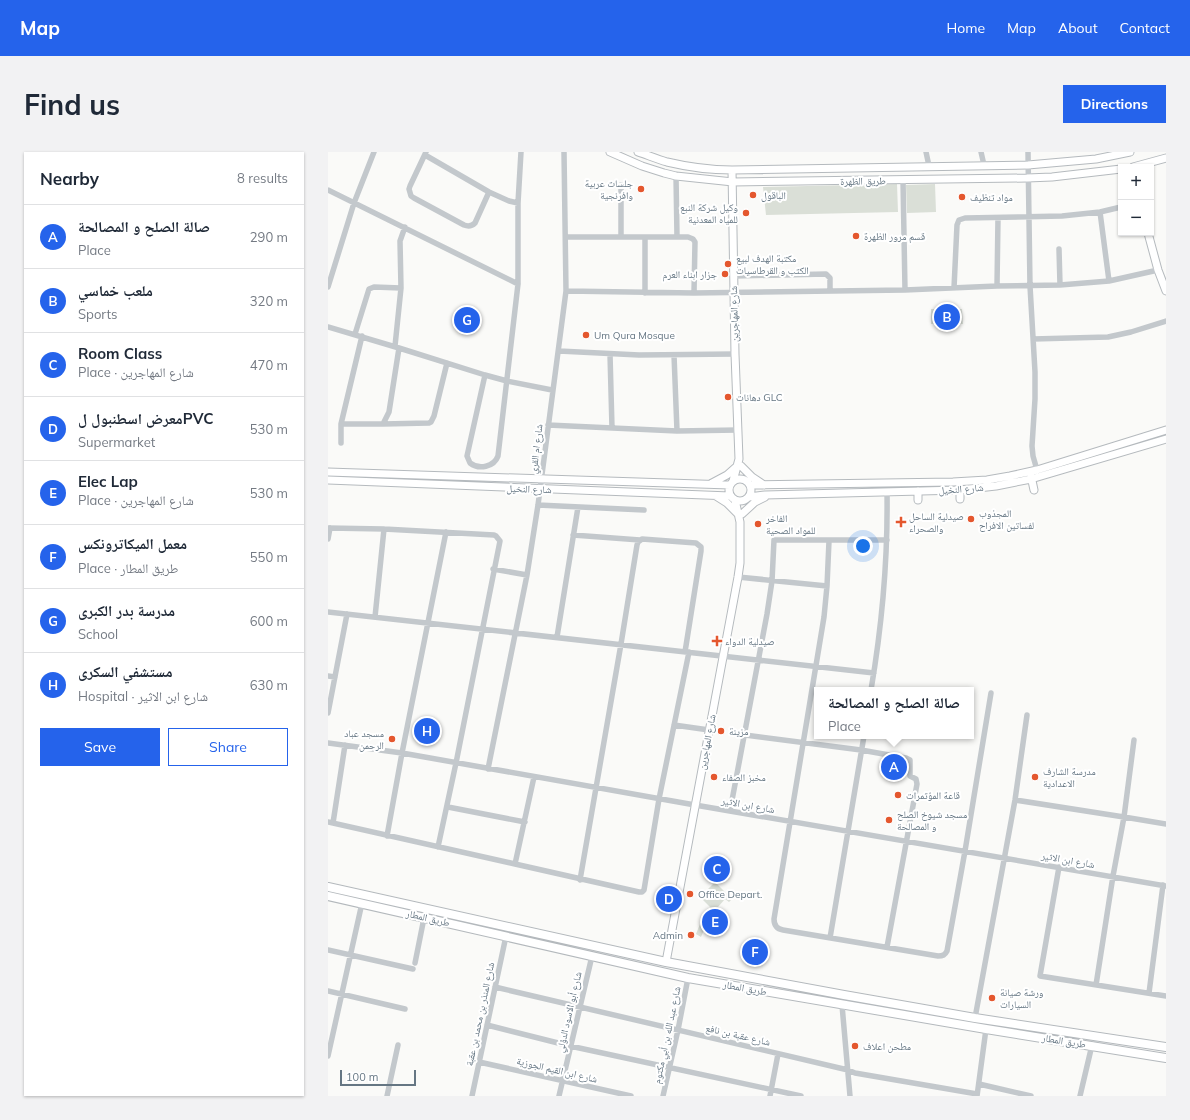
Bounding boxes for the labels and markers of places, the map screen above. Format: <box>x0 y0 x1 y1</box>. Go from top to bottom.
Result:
place label: جلسات عربية وافرنجية <box>585 177 634 202</box>
marker: جلسات عربية وافرنجية <box>636 184 646 194</box>
place label: الباقول <box>761 189 786 202</box>
marker: الباقول <box>748 190 758 200</box>
place label: مواد تنظيف <box>970 191 1013 204</box>
marker: مواد تنظيف <box>957 192 967 202</box>
place label: وكيل شركة النبع للمياه المعدنية <box>680 201 738 226</box>
marker: وكيل شركة النبع للمياه المعدنية <box>741 208 751 218</box>
place label: قسم مرور الظهرة <box>864 230 925 244</box>
marker: قسم مرور الظهرة <box>851 231 861 241</box>
place label: مكتبة الهدف لبيع الكتب و القرطاسيات <box>736 252 809 277</box>
marker: مكتبة الهدف لبيع الكتب و القرطاسيات <box>723 259 733 269</box>
place label: جزار ابناء العرم <box>663 268 718 282</box>
marker: جزار ابناء العرم <box>720 269 730 279</box>
pin: B <box>934 302 960 332</box>
pin: G <box>454 305 480 335</box>
place label: Um Qura Mosque <box>594 329 675 342</box>
marker: Um Qura Mosque <box>581 330 591 340</box>
place label: دهانات GLC <box>736 391 783 404</box>
marker: دهانات GLC <box>723 392 733 402</box>
place label: المجذوب لفساتين الافراح <box>979 507 1034 532</box>
place label: صيدلية الساحل والصحراء <box>909 510 964 535</box>
place label: الفاخر للمواد الصحية <box>765 512 816 537</box>
marker: المجذوب لفساتين الافراح <box>966 514 976 524</box>
marker: صيدلية الساحل والصحراء <box>896 517 906 527</box>
marker: الفاخر للمواد الصحية <box>753 519 763 529</box>
place label: صيدلية الدواء <box>725 635 775 648</box>
marker: صيدلية الدواء <box>712 636 722 646</box>
pin: H <box>414 716 440 746</box>
place label: مزينة <box>729 725 749 738</box>
marker: مزينة <box>716 726 726 736</box>
place label: مسجد عباد الرحمن <box>344 727 384 752</box>
marker: مسجد عباد الرحمن <box>387 734 397 744</box>
pin: A <box>881 752 907 782</box>
place label: مدرسة الشارف الاعدادية <box>1043 765 1096 790</box>
place label: مخبز الصفاء <box>722 771 766 784</box>
marker: مخبز الصفاء <box>709 772 719 782</box>
marker: مدرسة الشارف الاعدادية <box>1030 772 1040 782</box>
place label: قاعة المؤتمرات <box>906 789 960 802</box>
marker: قاعة المؤتمرات <box>893 790 903 800</box>
place label: مسجد شيوخ الصلح و المصالحة <box>897 808 968 833</box>
marker: مسجد شيوخ الصلح و المصالحة <box>884 815 894 825</box>
pin: C <box>704 854 730 884</box>
pin: D <box>656 884 682 914</box>
place label: Office Depart. <box>698 888 762 901</box>
marker: Office Depart. <box>685 889 695 899</box>
pin: E <box>702 907 728 937</box>
place label: Admin <box>653 929 683 942</box>
marker: Admin <box>686 930 696 940</box>
pin: F <box>742 937 768 967</box>
place label: ورشة صيانة السيارات <box>1000 986 1044 1011</box>
marker: ورشة صيانة السيارات <box>987 993 997 1003</box>
place label: مطحن اعلاف <box>863 1040 911 1053</box>
marker: مطحن اعلاف <box>850 1041 860 1051</box>

